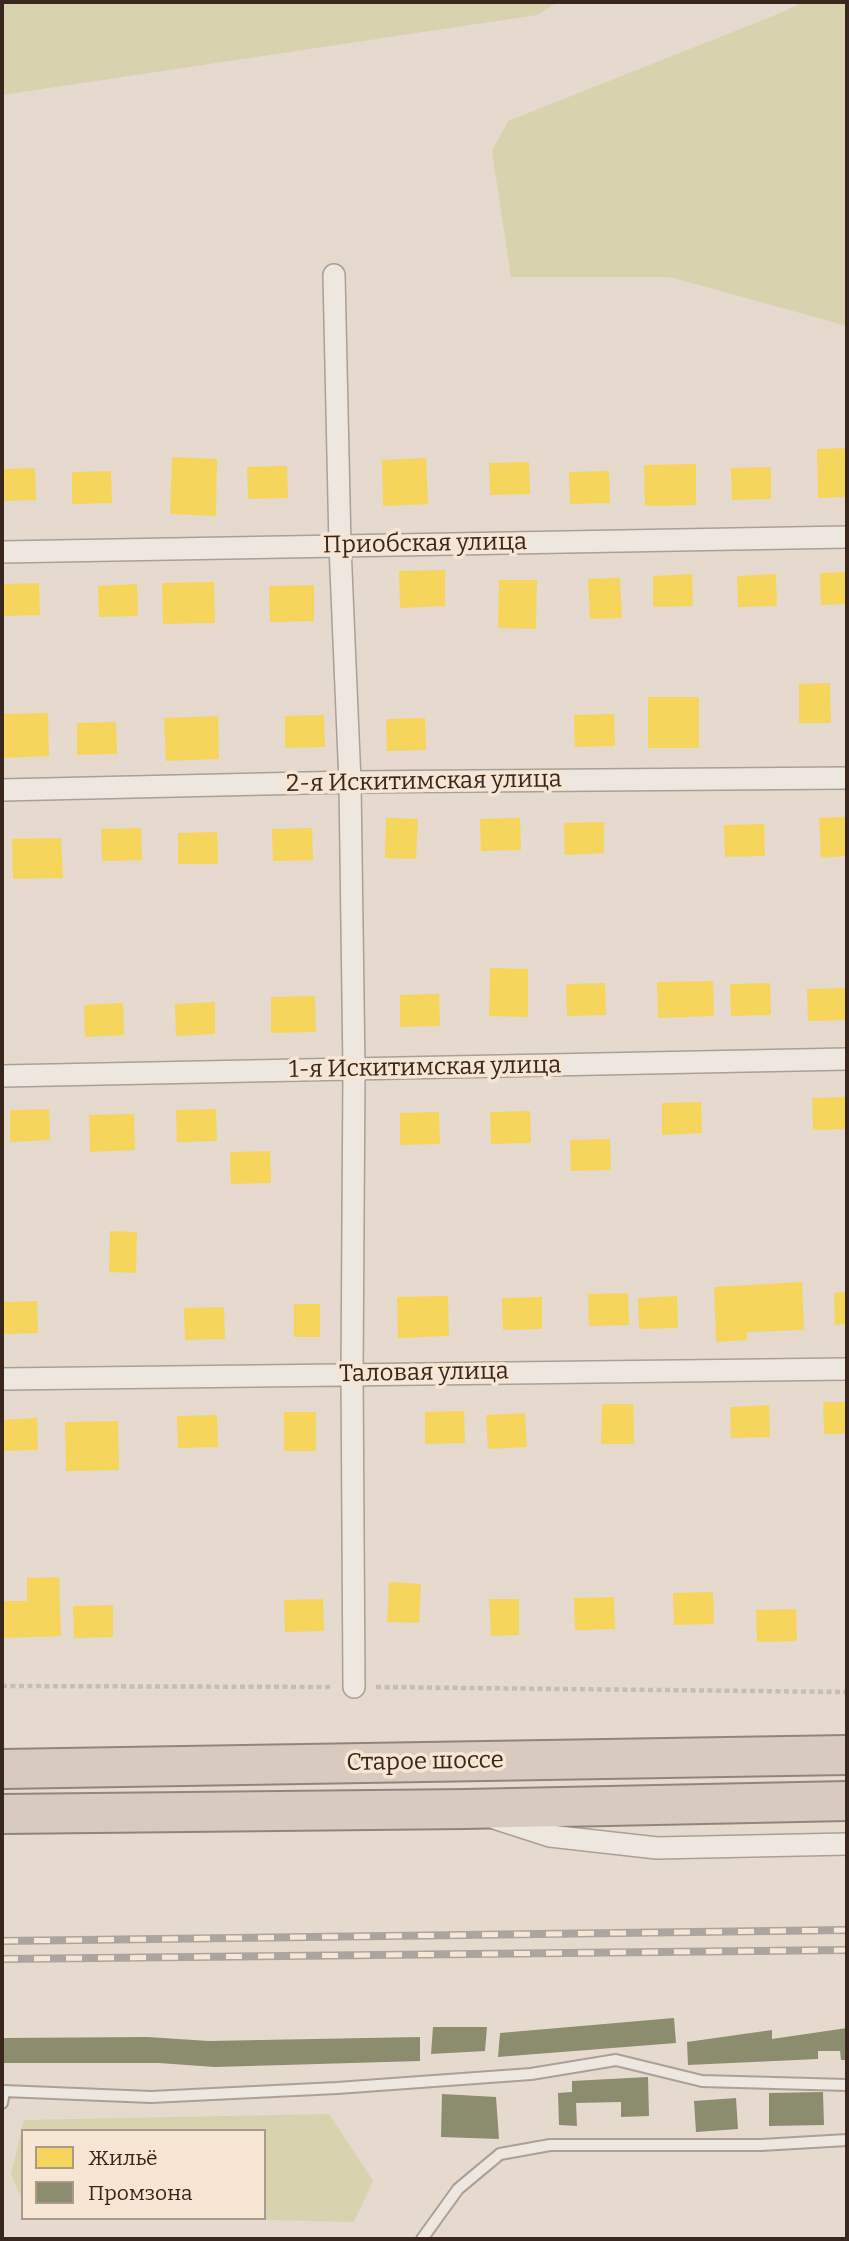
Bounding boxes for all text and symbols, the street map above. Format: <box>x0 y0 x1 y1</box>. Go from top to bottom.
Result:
street label: Приобская улица <box>323 528 527 560</box>
street label: 2-я Искитимская улица <box>286 765 562 799</box>
street label: 1-я Искитимская улица <box>289 1051 561 1085</box>
street label: Таловая улица <box>339 1357 509 1389</box>
street label: Старое шоссе <box>346 1746 504 1778</box>
legend <box>21 2129 266 2220</box>
text: Жильё <box>88 2145 157 2171</box>
text: Промзона <box>88 2180 193 2206</box>

